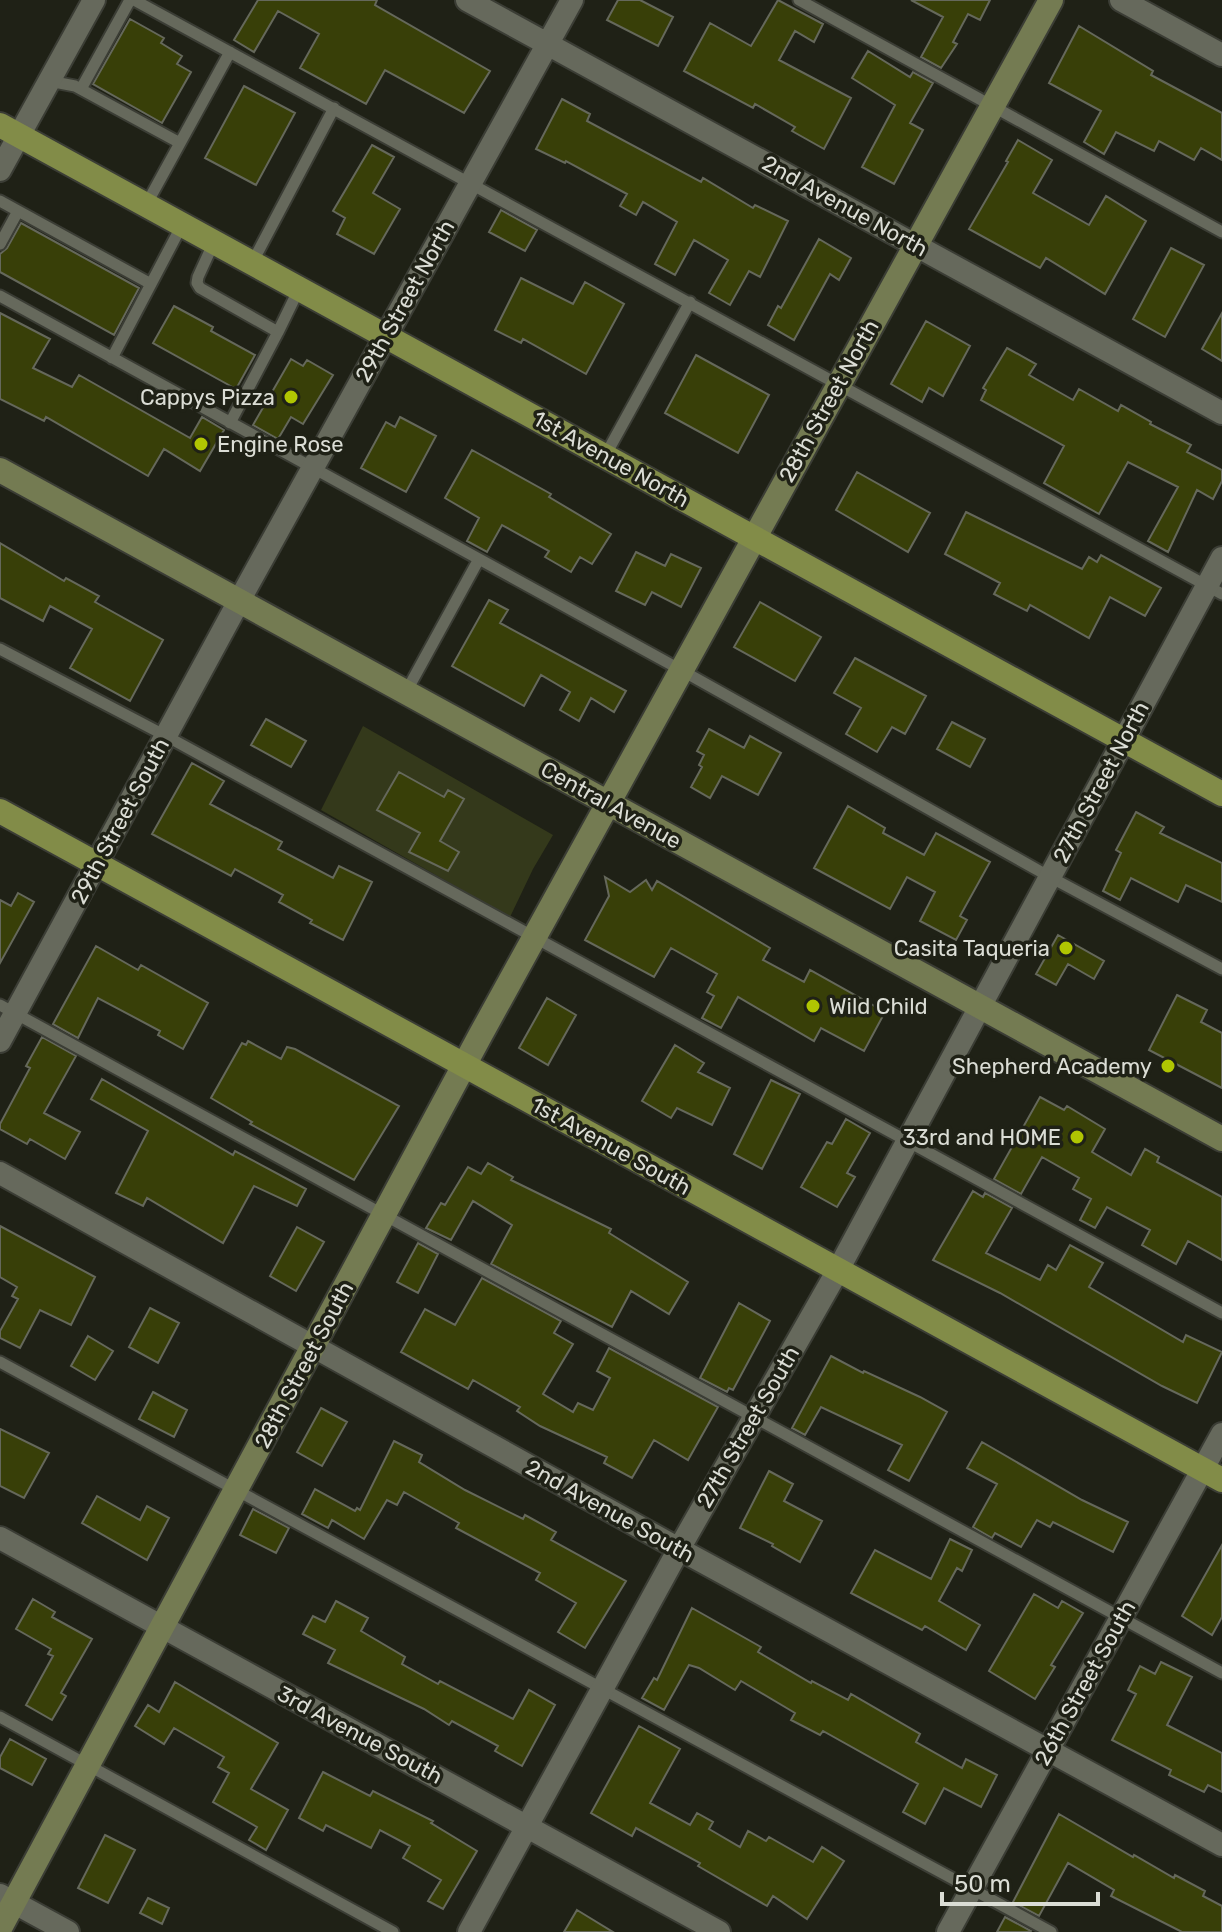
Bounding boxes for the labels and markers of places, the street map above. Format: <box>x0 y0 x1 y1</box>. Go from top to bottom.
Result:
place label: Cappys Pizza <box>140 384 275 411</box>
marker: Cappys Pizza <box>282 388 300 406</box>
place label: Engine Rose <box>217 431 344 458</box>
marker: Engine Rose <box>192 435 210 453</box>
place label: Casita Taqueria <box>894 935 1050 962</box>
marker: Casita Taqueria <box>1057 939 1075 957</box>
place label: Wild Child <box>829 993 928 1020</box>
marker: Wild Child <box>804 997 822 1015</box>
place label: Shepherd Academy <box>952 1053 1152 1080</box>
marker: Shepherd Academy <box>1159 1057 1177 1075</box>
place label: 33rd and HOME <box>903 1124 1061 1151</box>
marker: 33rd and HOME <box>1068 1128 1086 1146</box>

